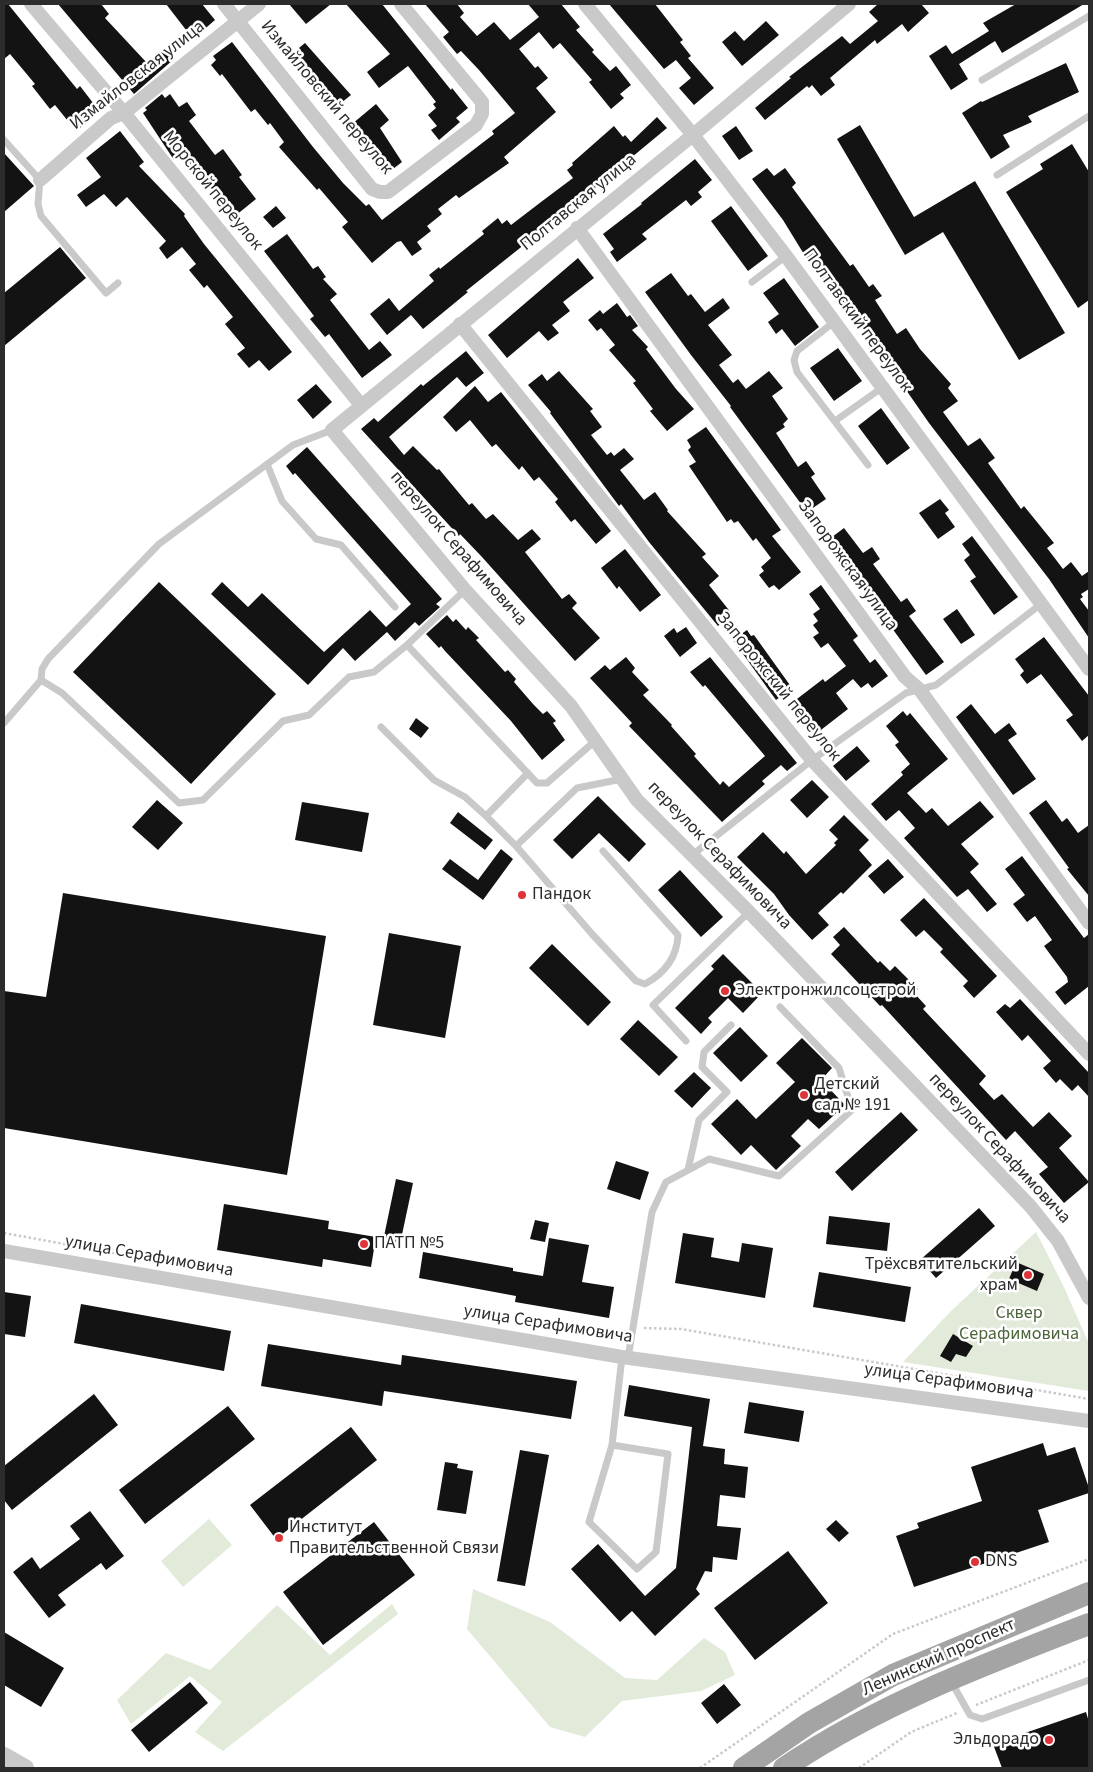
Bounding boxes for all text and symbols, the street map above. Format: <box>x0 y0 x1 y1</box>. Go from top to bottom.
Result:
street label: Измайловская улица <box>66 17 210 135</box>
street label: Измайловский переулок <box>255 17 397 179</box>
street label: Морской переулок <box>157 127 267 255</box>
street label: Полтавская улица <box>517 150 641 256</box>
street label: Полтавский переулок <box>798 245 916 397</box>
street label: переулок Серафимовича <box>385 467 531 631</box>
street label: Запорожская улица <box>792 496 902 636</box>
street label: Запорожский переулок <box>711 608 845 766</box>
street label: переулок Серафимовича <box>642 777 796 935</box>
place label: Пандок <box>532 884 591 906</box>
marker: Пандок <box>516 889 528 901</box>
place label: Электронжилсоцстрой <box>735 980 916 1002</box>
marker: Электронжилсоцстрой <box>719 985 731 997</box>
street label: переулок Серафимовича <box>924 1069 1074 1229</box>
place label: Детский сад № 191 <box>814 1074 891 1116</box>
marker: Детский сад № 191 <box>798 1089 810 1101</box>
street label: улица Серафимовича <box>63 1232 235 1282</box>
place label: ПАТП №5 <box>374 1233 444 1255</box>
marker: ПАТП №5 <box>358 1238 370 1250</box>
place label: Трёхсвятительский храм <box>865 1254 1018 1296</box>
marker: Трёхсвятительский храм <box>1022 1269 1034 1281</box>
street label: улица Серафимовича <box>462 1301 634 1349</box>
park label: Сквер Серафимовича <box>959 1303 1079 1346</box>
street label: улица Серафимовича <box>863 1359 1035 1405</box>
place label: Институт Правительственной Связи <box>289 1517 499 1560</box>
marker: Институт Правительственной Связи <box>273 1532 285 1544</box>
place label: DNS <box>985 1551 1017 1573</box>
marker: DNS <box>969 1556 981 1568</box>
street label: Ленинский проспект <box>859 1614 1019 1702</box>
place label: Эльдорадо <box>953 1729 1039 1751</box>
marker: Эльдорадо <box>1043 1734 1055 1746</box>

